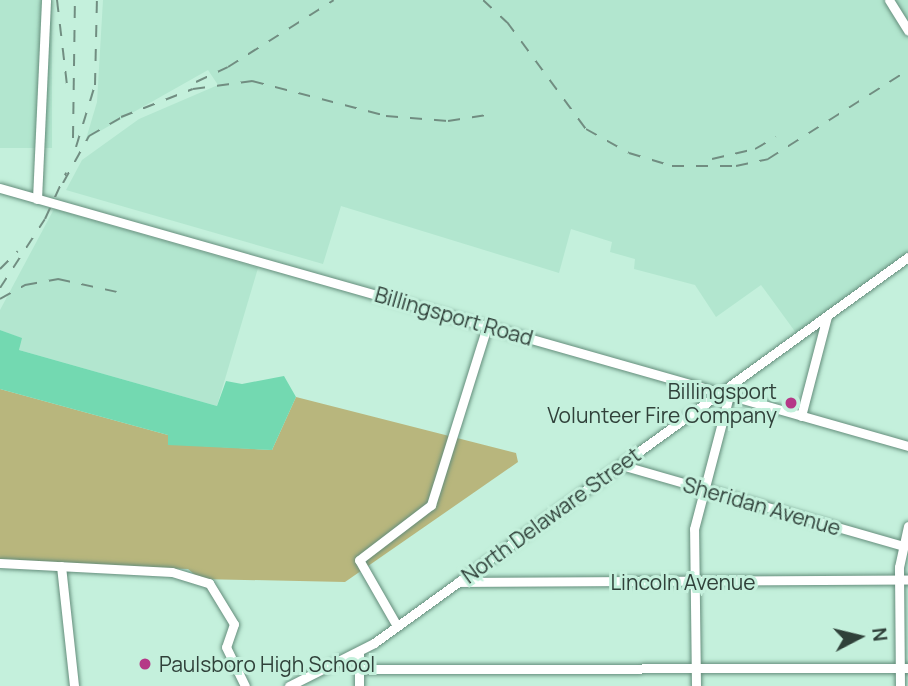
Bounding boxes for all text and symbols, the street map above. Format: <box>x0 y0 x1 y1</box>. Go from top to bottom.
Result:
street label: Billingsport Road <box>372 281 536 351</box>
place label: Billingsport Volunteer Fire Company <box>547 378 777 428</box>
marker: Billingsport Volunteer Fire Company <box>783 395 799 411</box>
street label: North Delaware Street <box>457 442 645 588</box>
street label: Sheridan Avenue <box>680 471 844 541</box>
street label: Lincoln Avenue <box>610 569 756 595</box>
north arrow <box>824 602 894 672</box>
text: N <box>866 626 894 643</box>
place label: Paulsboro High School <box>159 651 375 677</box>
marker: Paulsboro High School <box>137 656 153 672</box>

